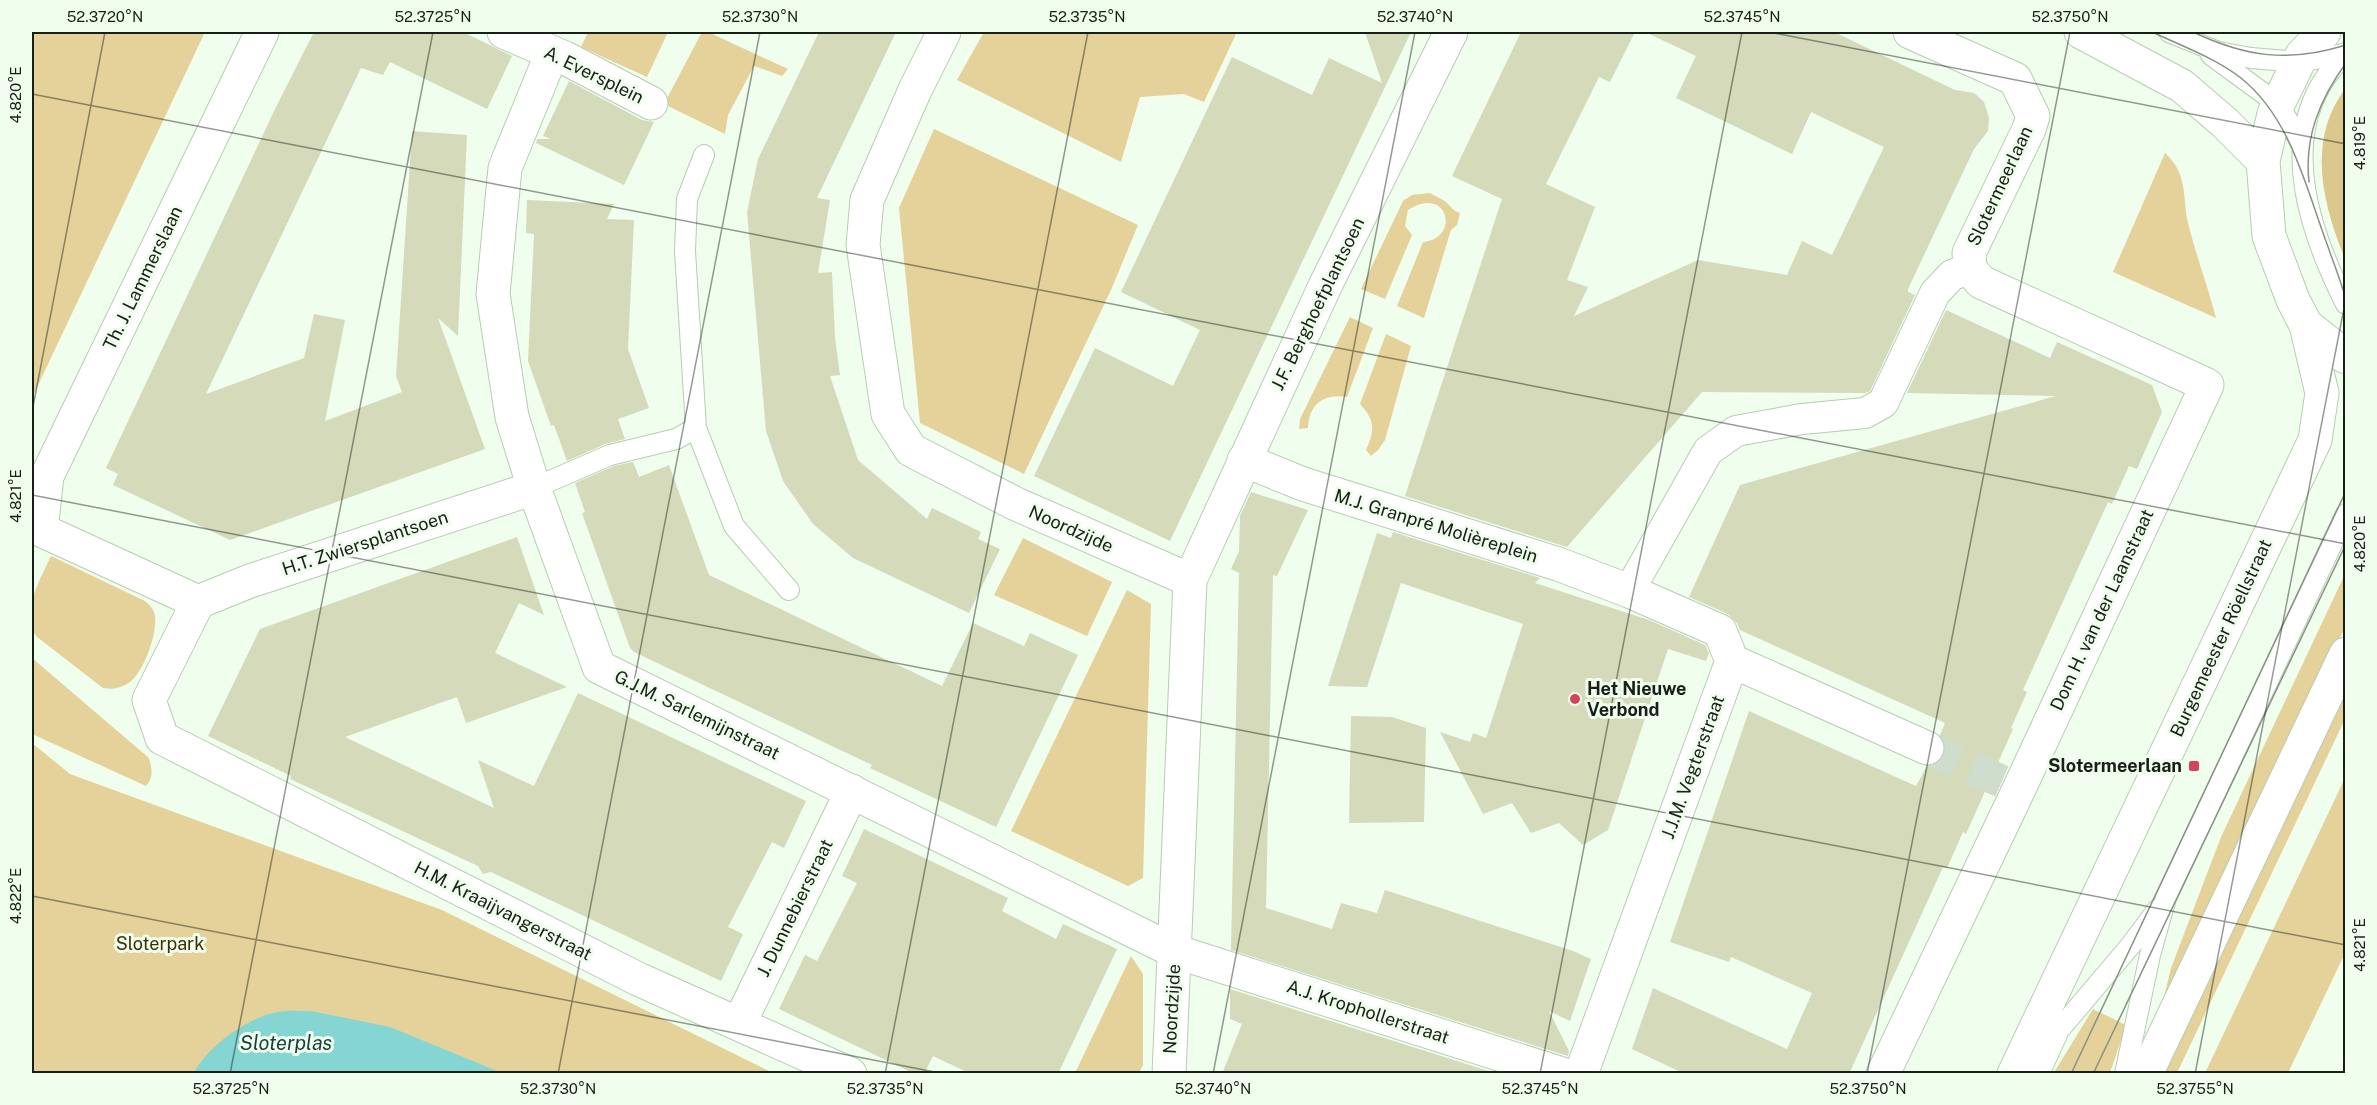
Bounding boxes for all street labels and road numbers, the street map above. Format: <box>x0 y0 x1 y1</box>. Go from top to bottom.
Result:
street label: A. Eversplein <box>541 41 647 108</box>
street label: Slotermeerlaan <box>1963 123 2036 249</box>
street label: Th. J. Lammerslaan <box>99 202 187 353</box>
street label: J.F. Berghoefplantsoen <box>1267 214 1369 394</box>
street label: M.J. Granpré Molièreplein <box>1332 485 1540 567</box>
street label: Noordzijde <box>1026 501 1117 556</box>
street label: H.T. Zwiersplantsoen <box>279 506 450 579</box>
street label: Dom H. van der Laanstraat <box>2046 506 2157 714</box>
street label: Burgemeester Röellstraat <box>2166 536 2276 740</box>
street label: G.J.M. Sarlemijnstraat <box>611 665 783 764</box>
street label: J.J.M. Vegterstraat <box>1657 692 1728 842</box>
street label: J. Dunnebierstraat <box>752 836 837 980</box>
street label: H.M. Kraaijvangerstraat <box>411 857 596 965</box>
street label: Noordzijde <box>1159 963 1184 1055</box>
street label: A.J. Krophollerstraat <box>1284 975 1452 1048</box>

